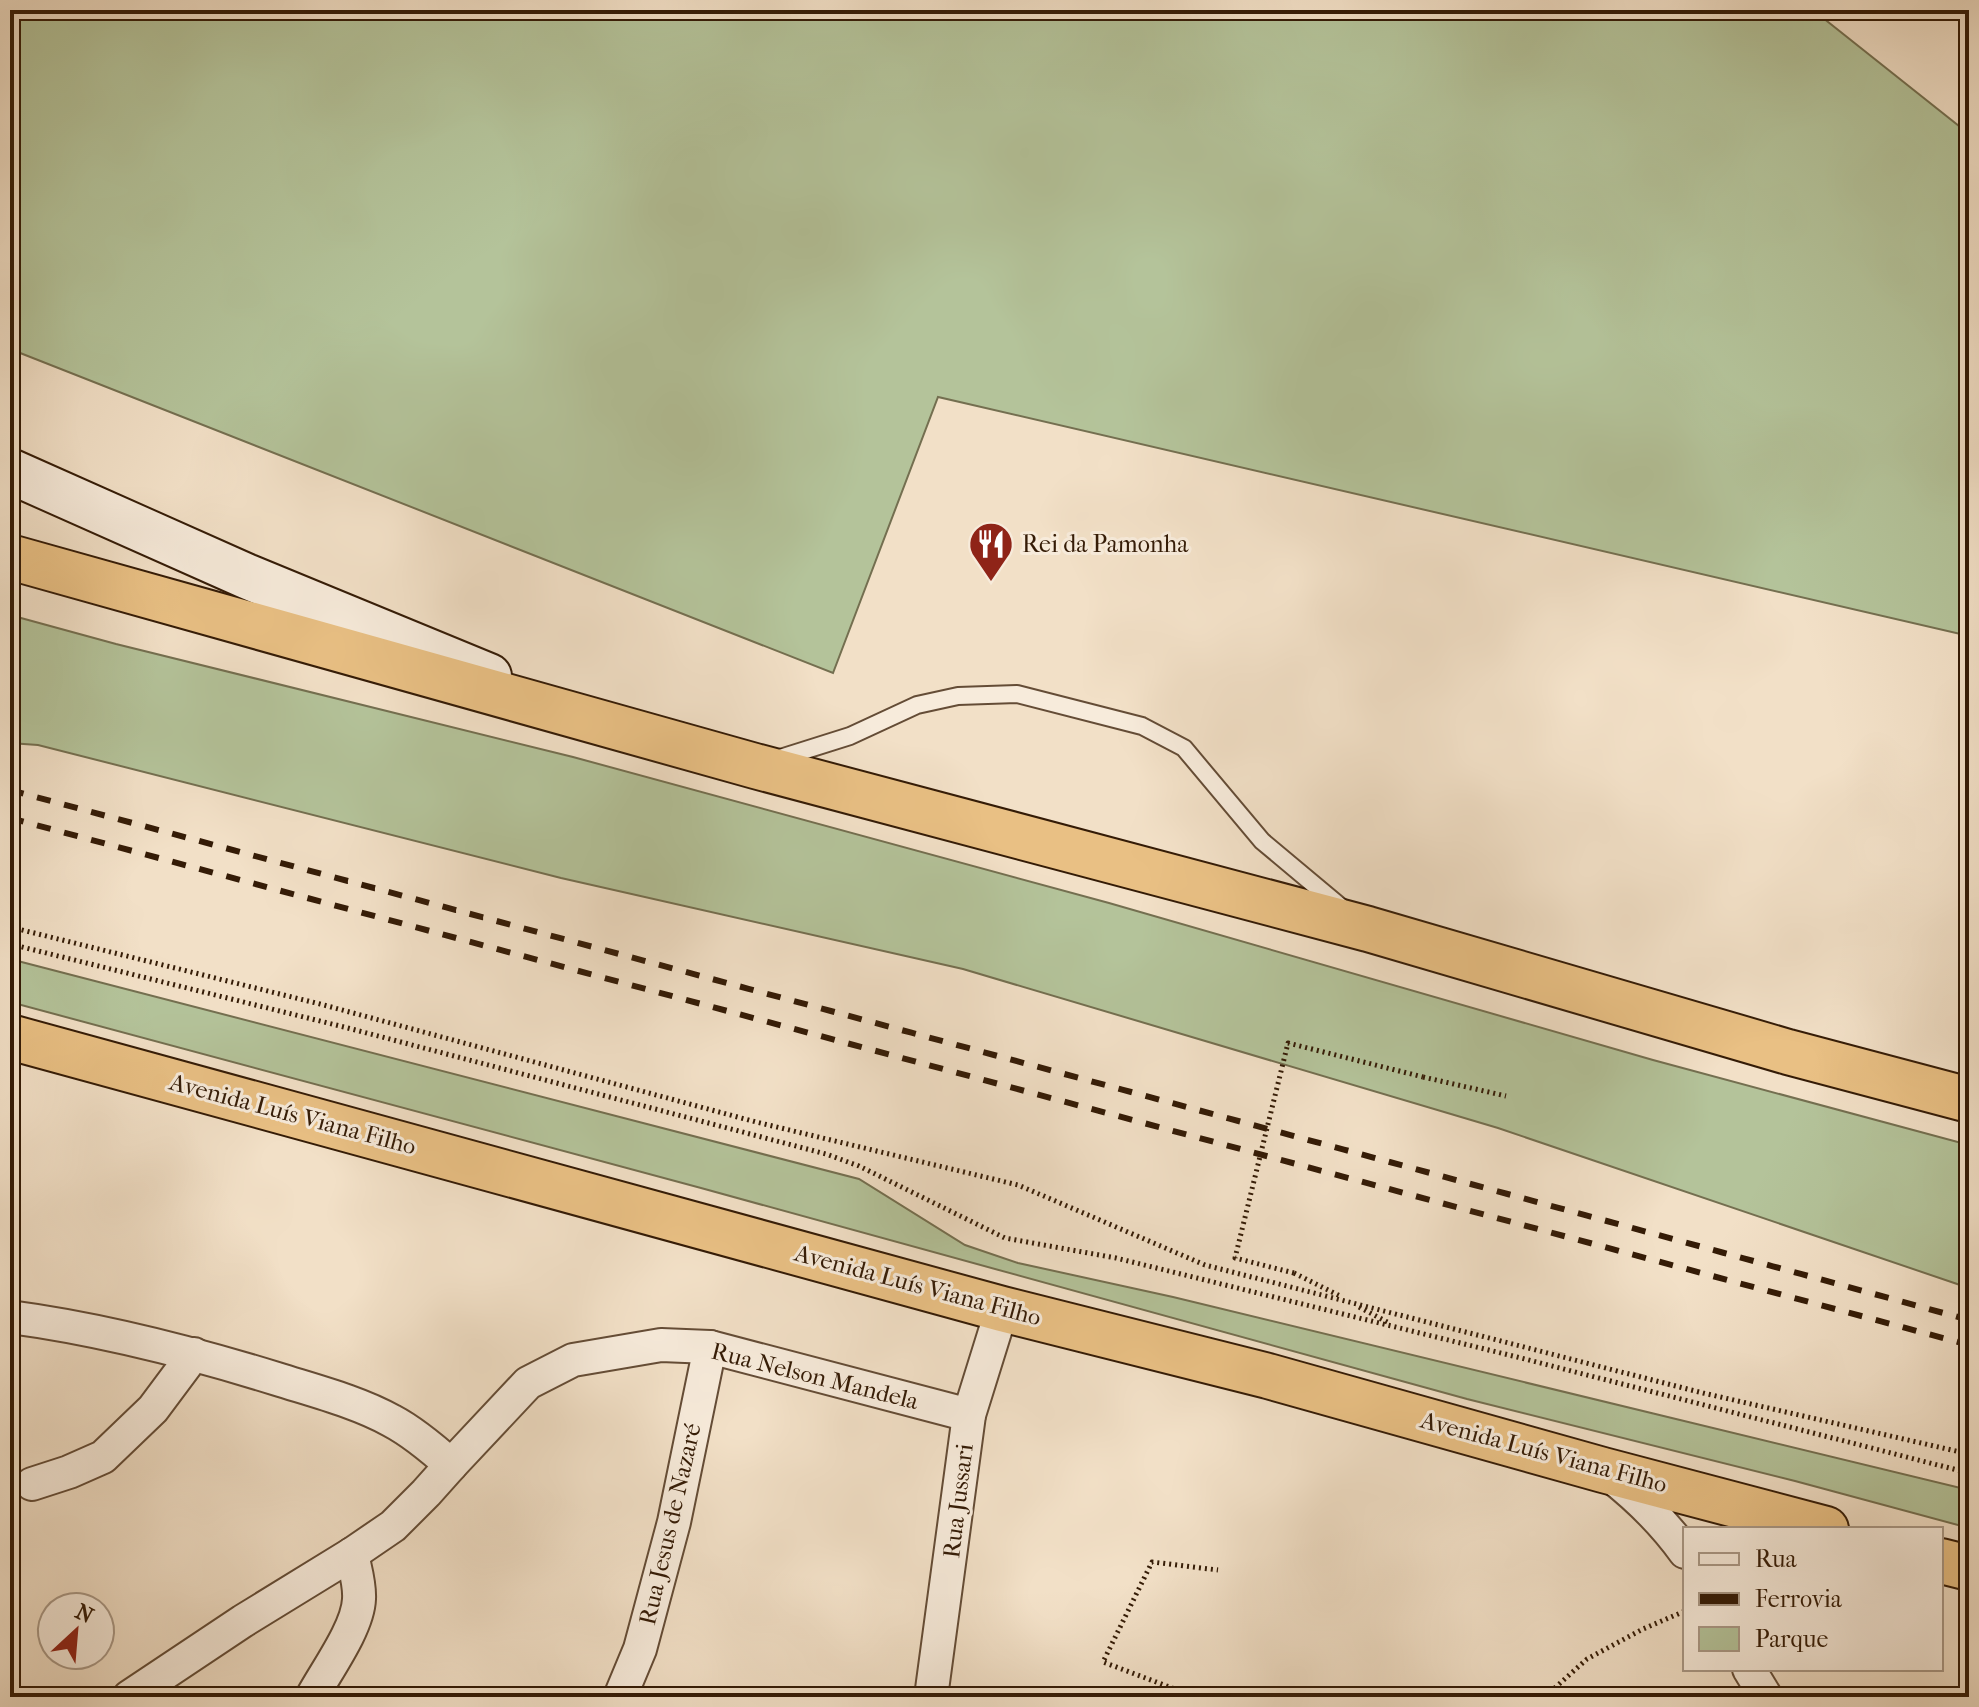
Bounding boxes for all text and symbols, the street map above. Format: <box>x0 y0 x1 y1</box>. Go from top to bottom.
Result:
restaurant icon: Rei da Pamonha <box>967 520 1015 583</box>
place label: Rei da Pamonha <box>1022 530 1189 558</box>
street label: Avenida Luís Viana Filho <box>166 1067 419 1160</box>
street label: Avenida Luís Viana Filho <box>791 1238 1044 1331</box>
street label: Rua Nelson Mandela <box>709 1337 922 1415</box>
street label: Avenida Luís Viana Filho <box>1417 1405 1670 1498</box>
street label: Rua Jesus de Nazaré <box>633 1420 707 1628</box>
street label: Rua Jussari <box>937 1442 979 1560</box>
legend <box>1683 1527 1943 1671</box>
text: Rua <box>1755 1545 1798 1573</box>
text: Ferrovia <box>1755 1585 1843 1613</box>
north arrow <box>36 1591 116 1671</box>
text: N <box>71 1599 98 1629</box>
text: Parque <box>1755 1625 1828 1653</box>

